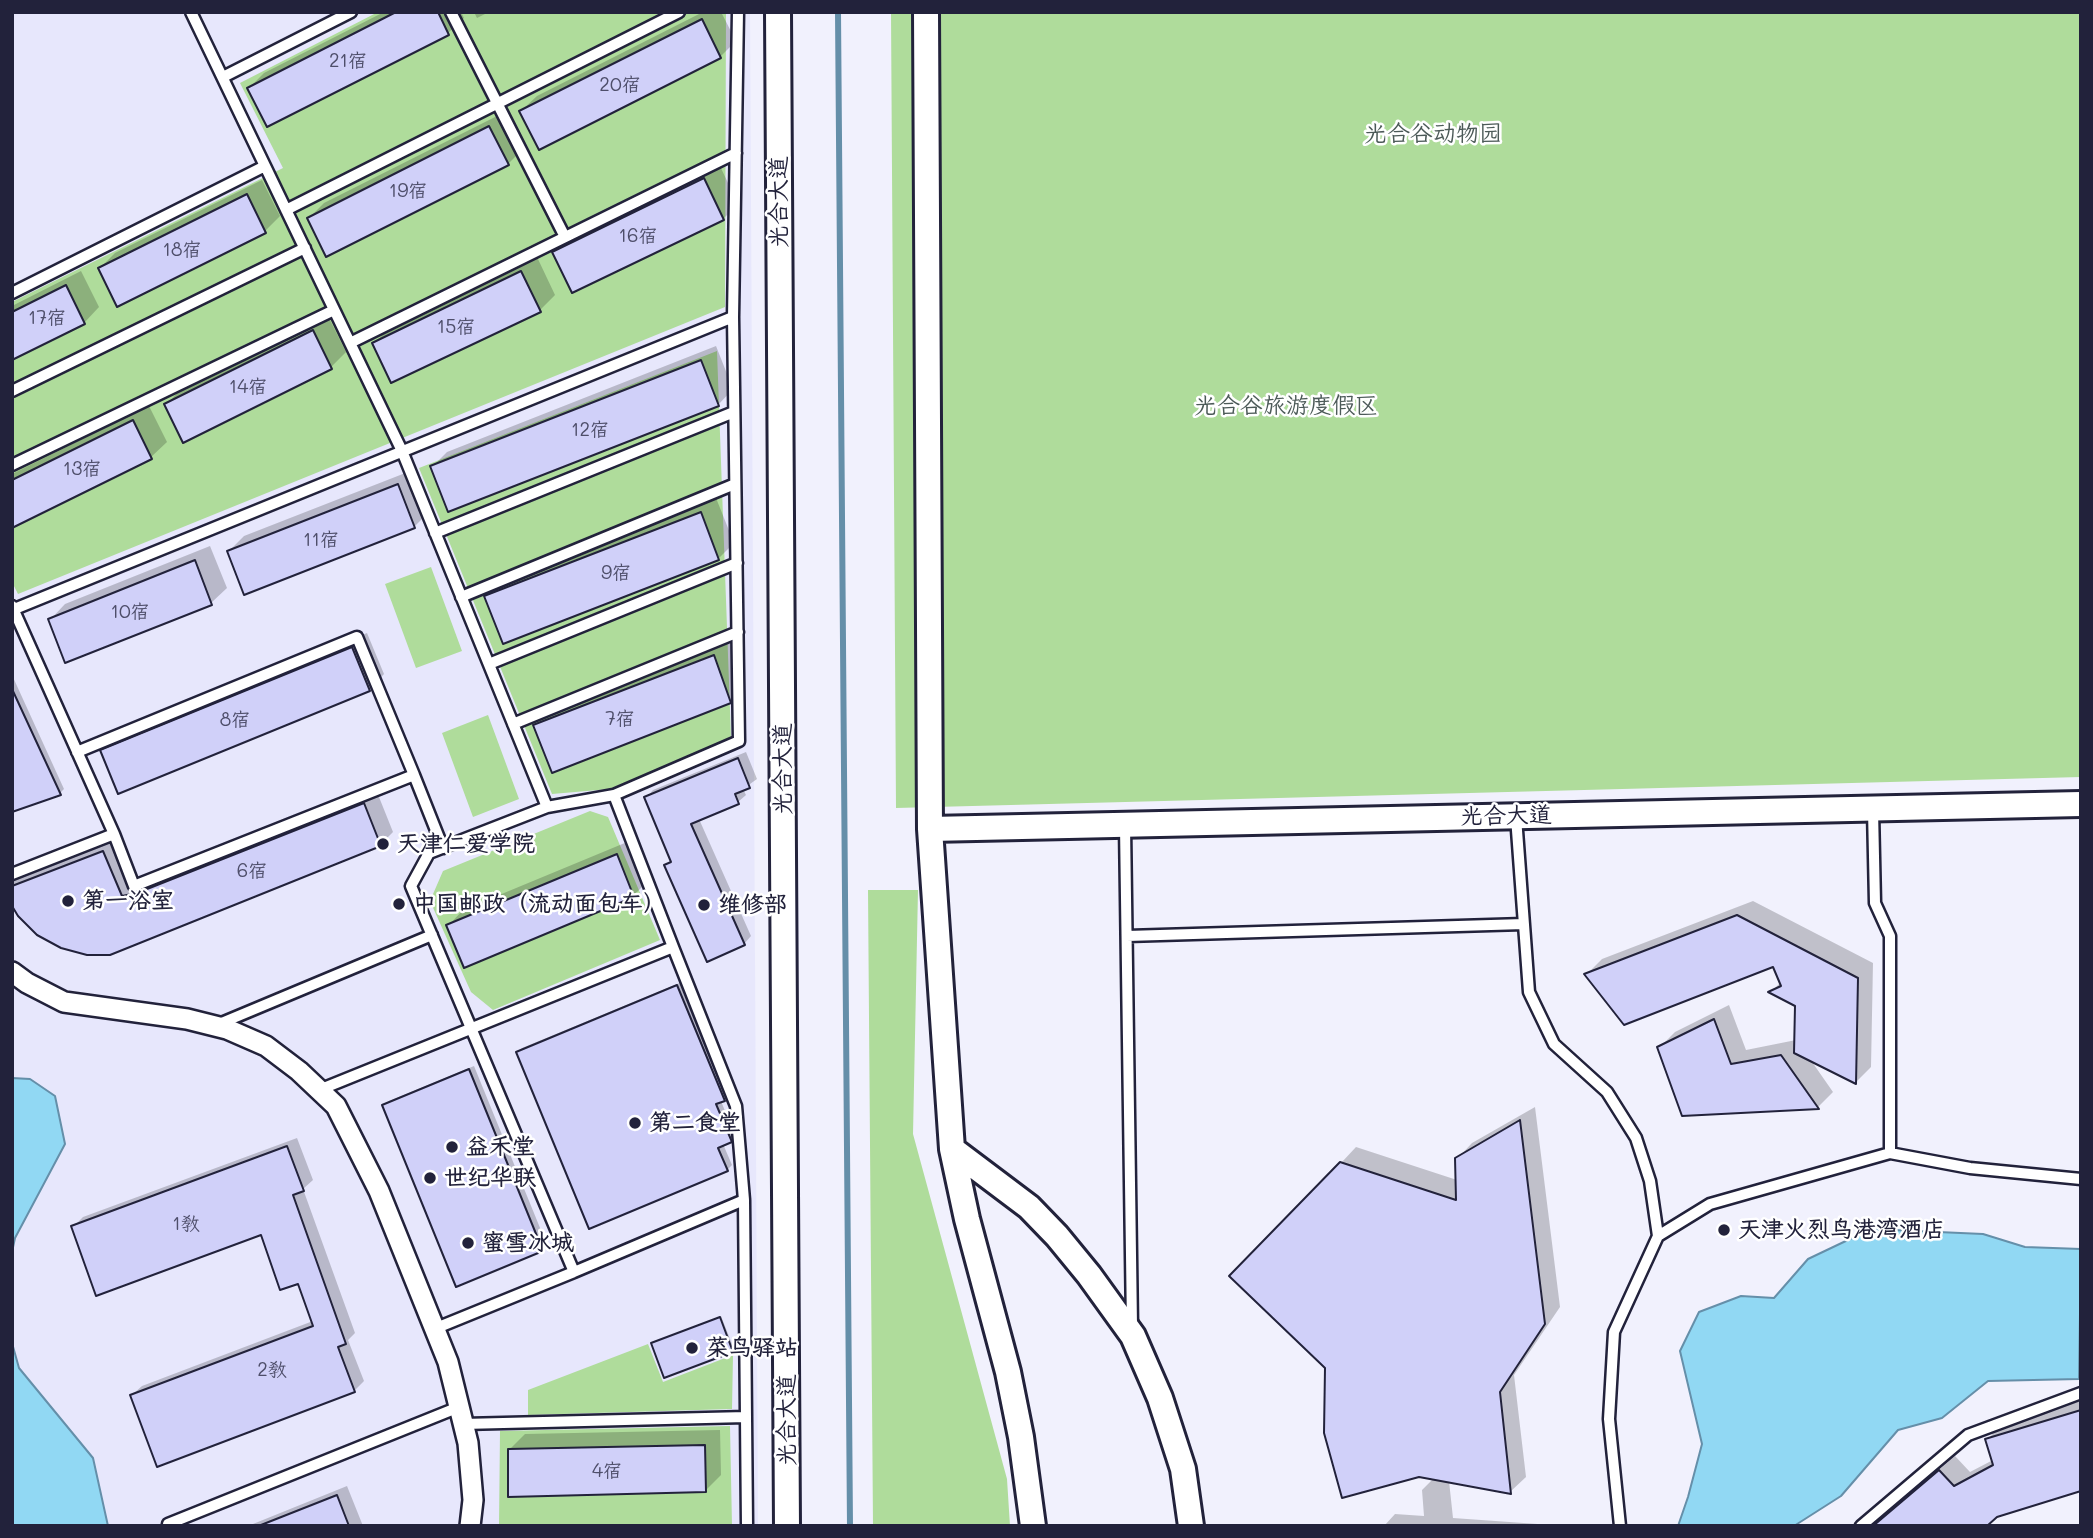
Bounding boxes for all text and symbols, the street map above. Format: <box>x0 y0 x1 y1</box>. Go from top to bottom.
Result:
house number: 21宿 <box>329 50 367 72</box>
house number: 20宿 <box>599 74 641 96</box>
park label: 光合谷动物园 <box>1364 120 1502 148</box>
street label: 光合大道 <box>765 156 793 248</box>
house number: 19宿 <box>389 180 427 202</box>
house number: 16宿 <box>619 225 657 247</box>
house number: 18宿 <box>163 239 201 261</box>
house number: 17宿 <box>28 307 66 329</box>
house number: 15宿 <box>437 316 475 338</box>
house number: 14宿 <box>229 376 267 398</box>
park label: 光合谷旅游度假区 <box>1194 392 1378 420</box>
house number: 12宿 <box>571 419 609 441</box>
house number: 13宿 <box>63 458 101 480</box>
house number: 11宿 <box>303 529 339 551</box>
house number: 9宿 <box>601 562 631 584</box>
house number: 10宿 <box>110 601 150 623</box>
house number: 7宿 <box>605 708 635 730</box>
house number: 8宿 <box>220 709 250 731</box>
street label: 光合大道 <box>769 723 797 815</box>
street label: 光合大道 <box>1460 801 1552 831</box>
place label: 天津仁爱学院 <box>397 830 535 858</box>
marker: 天津仁爱学院 <box>375 836 391 852</box>
house number: 6宿 <box>237 860 267 882</box>
place label: 第一浴室 <box>82 887 174 915</box>
place label: 中国邮政（流动面包车） <box>413 890 666 918</box>
place label: 维修部 <box>718 891 787 919</box>
marker: 第一浴室 <box>60 893 76 909</box>
marker: 中国邮政（流动面包车） <box>391 896 407 912</box>
marker: 维修部 <box>696 897 712 913</box>
place label: 第二食堂 <box>649 1109 741 1137</box>
marker: 第二食堂 <box>627 1115 643 1131</box>
place label: 益禾堂 <box>466 1133 535 1161</box>
marker: 益禾堂 <box>444 1139 460 1155</box>
place label: 世纪华联 <box>444 1164 536 1192</box>
marker: 世纪华联 <box>422 1170 438 1186</box>
house number: 1教 <box>172 1213 200 1235</box>
place label: 天津火烈鸟港湾酒店 <box>1738 1216 1945 1244</box>
marker: 天津火烈鸟港湾酒店 <box>1716 1222 1732 1238</box>
place label: 蜜雪冰城 <box>482 1229 574 1257</box>
marker: 蜜雪冰城 <box>460 1235 476 1251</box>
place label: 菜鸟驿站 <box>706 1334 798 1362</box>
marker: 菜鸟驿站 <box>684 1340 700 1356</box>
house number: 2教 <box>257 1359 287 1381</box>
street label: 光合大道 <box>773 1374 801 1466</box>
house number: 4宿 <box>592 1460 622 1482</box>

